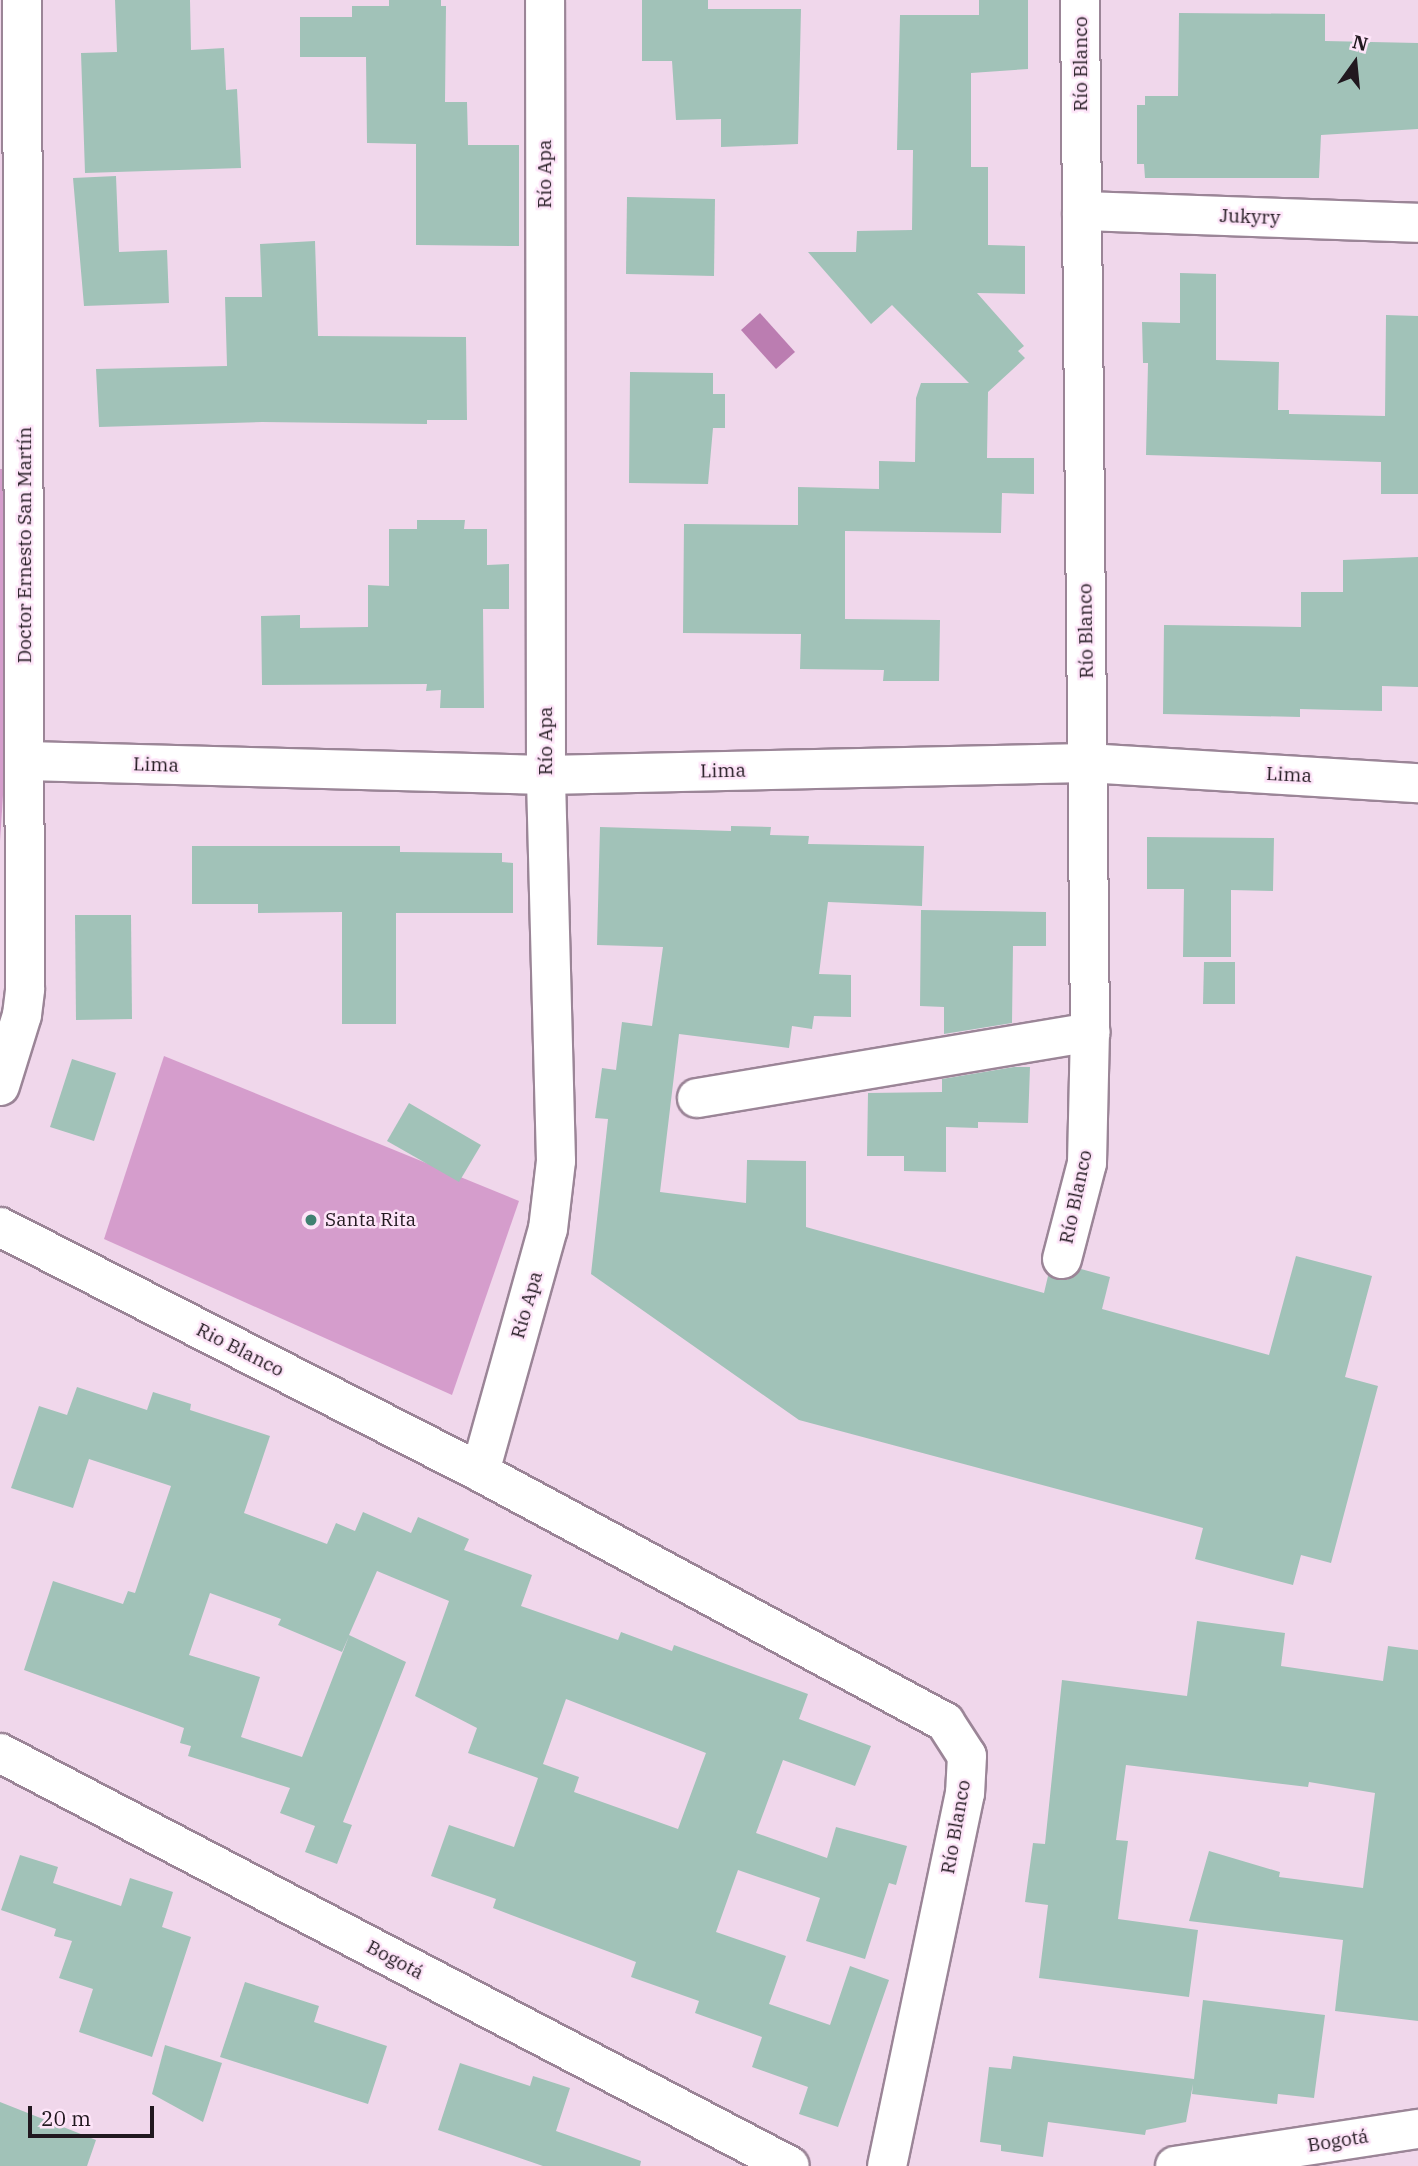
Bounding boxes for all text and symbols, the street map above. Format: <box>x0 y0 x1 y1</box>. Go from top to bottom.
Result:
street label: Río Blanco <box>1070 16 1092 112</box>
north arrow <box>1320 28 1390 98</box>
text: N <box>1350 29 1371 56</box>
street label: Río Apa <box>534 140 556 208</box>
street label: Jukyry <box>1219 205 1281 229</box>
street label: Doctor Ernesto San Martín <box>14 427 36 663</box>
street label: Río Blanco <box>1074 583 1098 679</box>
street label: Río Apa <box>535 707 557 775</box>
street label: Lima <box>133 753 179 777</box>
street label: Lima <box>700 759 746 783</box>
street label: Lima <box>1266 762 1312 788</box>
street label: Río Blanco <box>1055 1148 1097 1246</box>
place label: Santa Rita <box>325 1209 416 1231</box>
marker: Santa Rita <box>303 1212 319 1228</box>
street label: Río Apa <box>507 1269 547 1341</box>
street label: Rio Blanco <box>192 1318 288 1382</box>
street label: Río Blanco <box>937 1778 975 1876</box>
street label: Bogotá <box>363 1936 427 1984</box>
scale bar <box>32 2092 158 2136</box>
text: 20 m <box>41 2104 91 2132</box>
street label: Bogotá <box>1306 2125 1370 2157</box>

